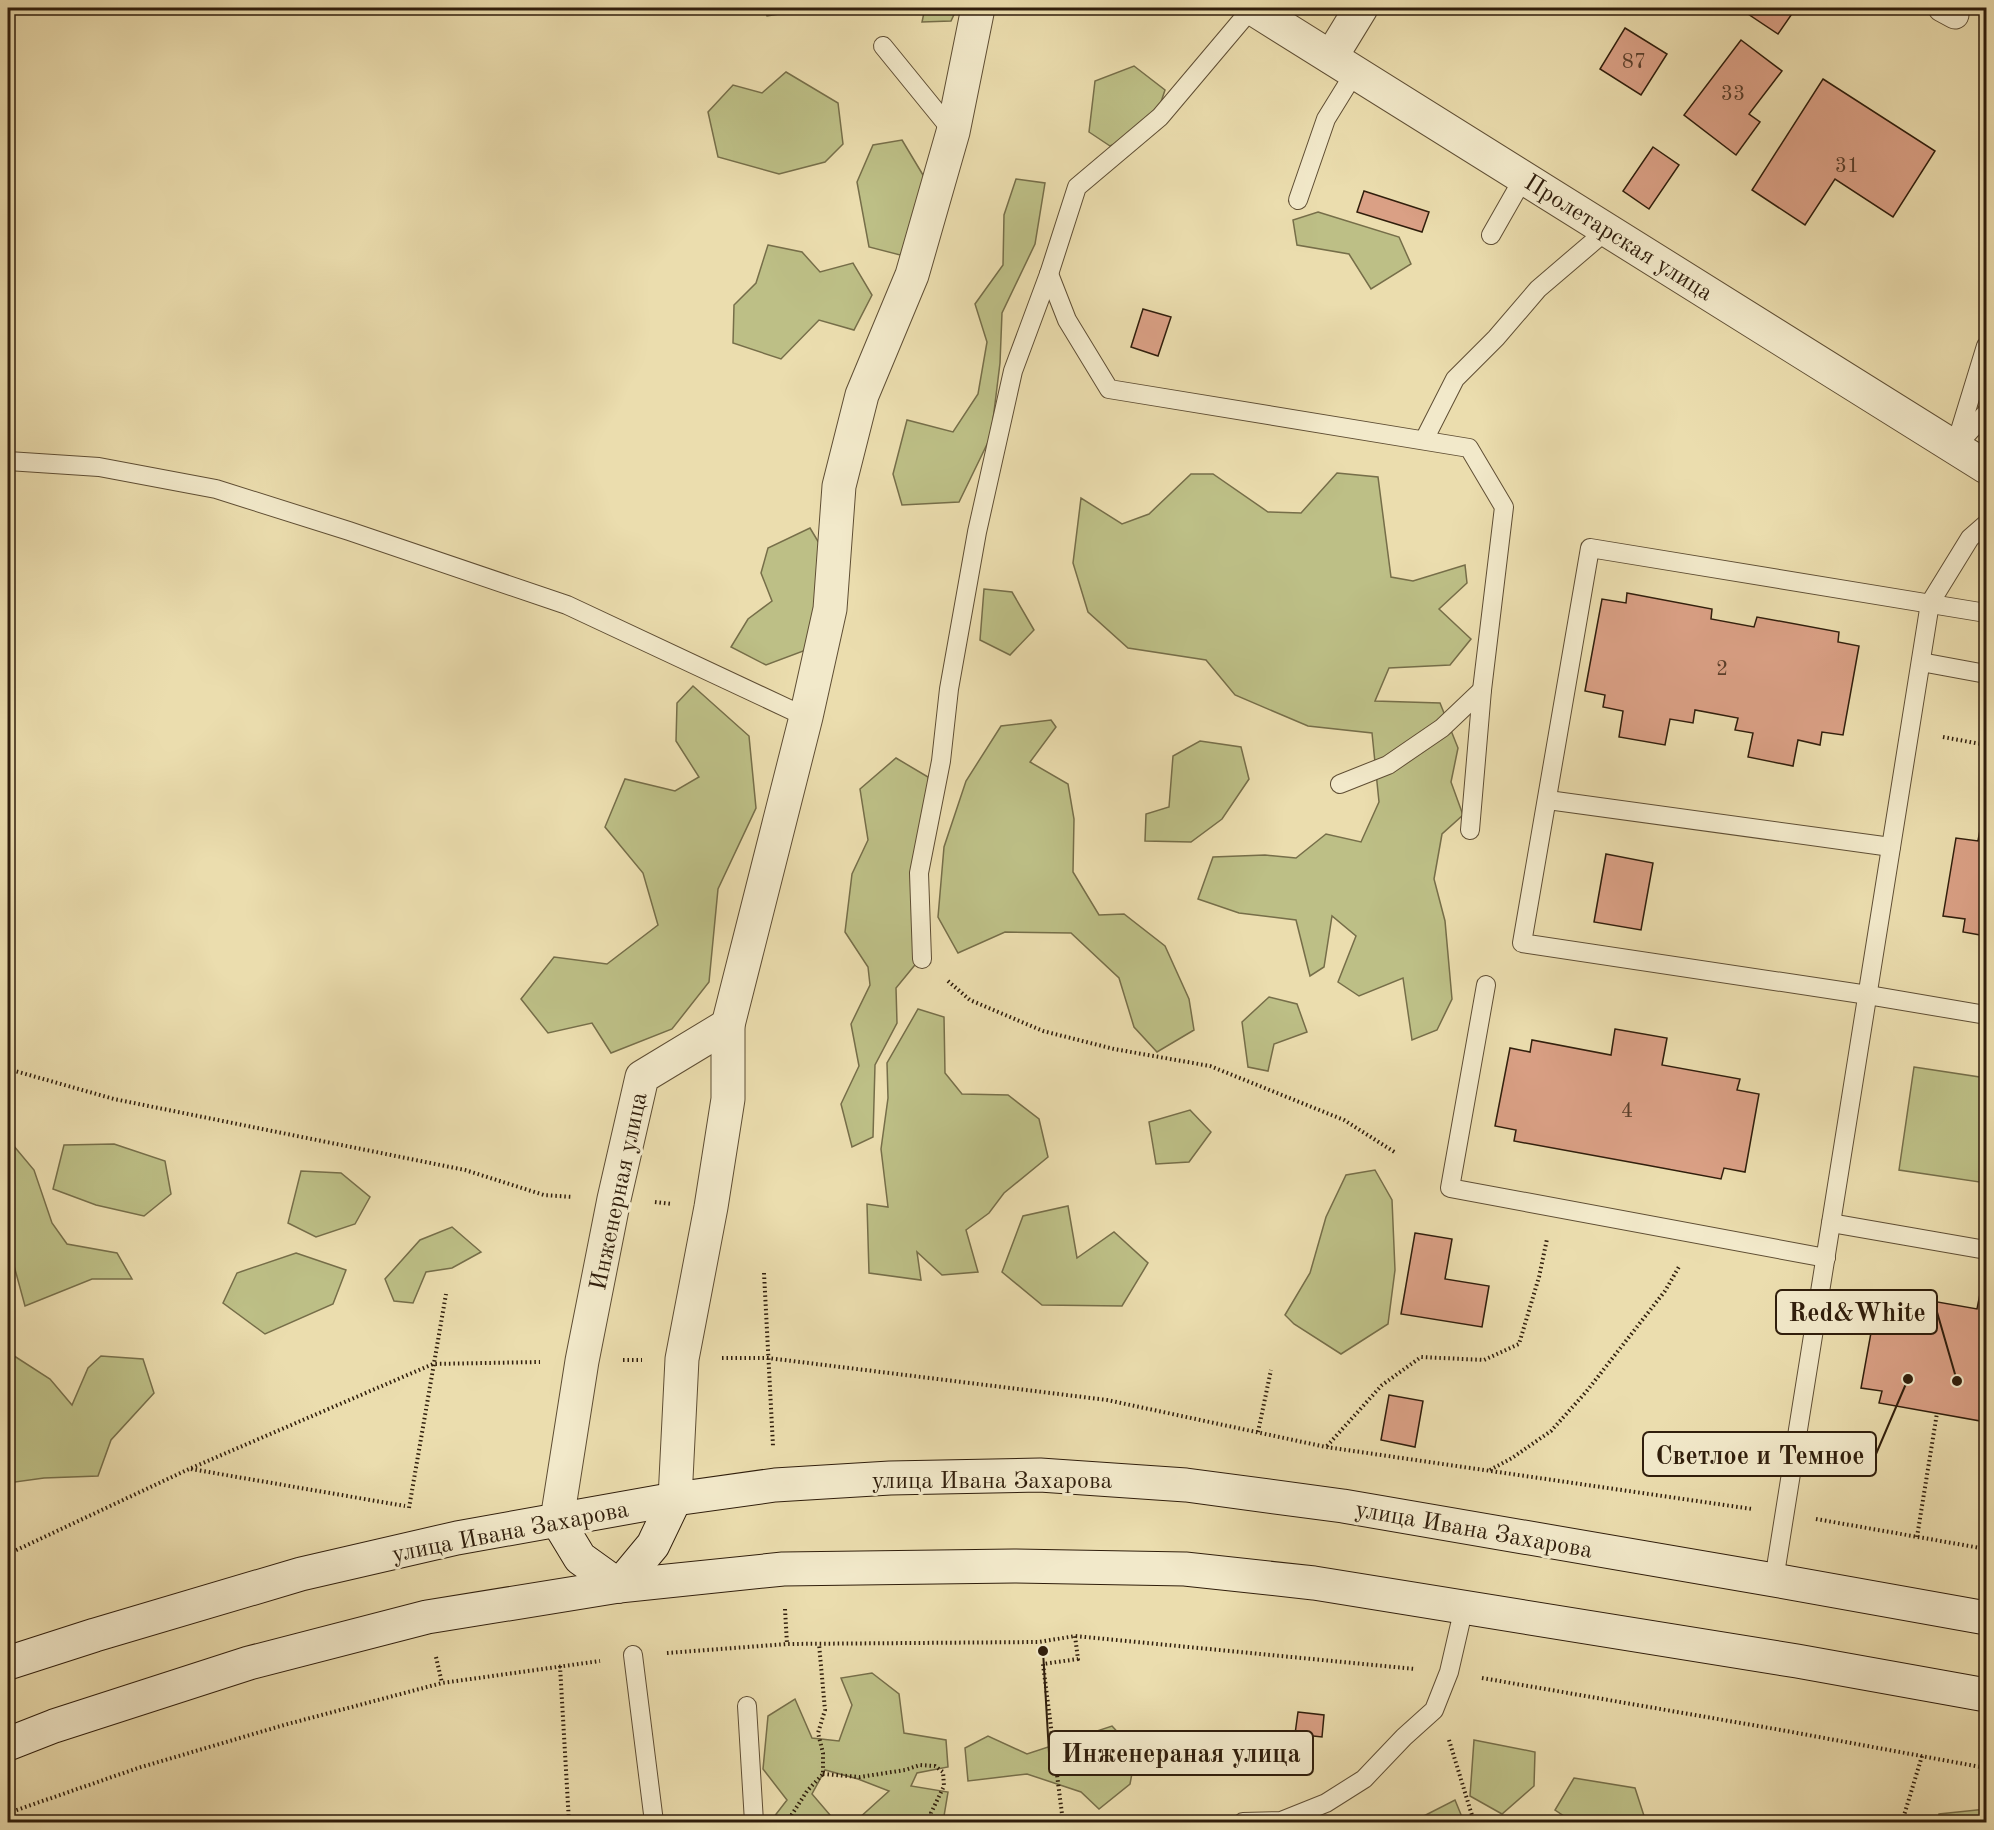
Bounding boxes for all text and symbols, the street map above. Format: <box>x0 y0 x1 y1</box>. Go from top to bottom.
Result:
house number: 87 <box>1622 52 1646 73</box>
house number: 33 <box>1721 84 1745 105</box>
house number: 31 <box>1835 156 1859 177</box>
street label: Пролетарская улица <box>1520 171 1716 306</box>
house number: 2 <box>1716 659 1728 680</box>
street label: Инженерная улица <box>587 1090 653 1293</box>
house number: 4 <box>1621 1101 1633 1122</box>
callout: Red&White <box>1776 1290 1937 1334</box>
text: Red&White <box>1788 1301 1926 1327</box>
callout: Светлое и Темное <box>1643 1432 1876 1476</box>
text: Светлое и Темное <box>1655 1444 1865 1470</box>
street label: улица Ивана Захарова <box>872 1470 1112 1494</box>
street label: улица Ивана Захарова <box>390 1498 631 1568</box>
street label: улица Ивана Захарова <box>1353 1498 1594 1564</box>
callout: Инженераная улица <box>1049 1731 1313 1775</box>
text: Инженераная улица <box>1061 1742 1301 1768</box>

